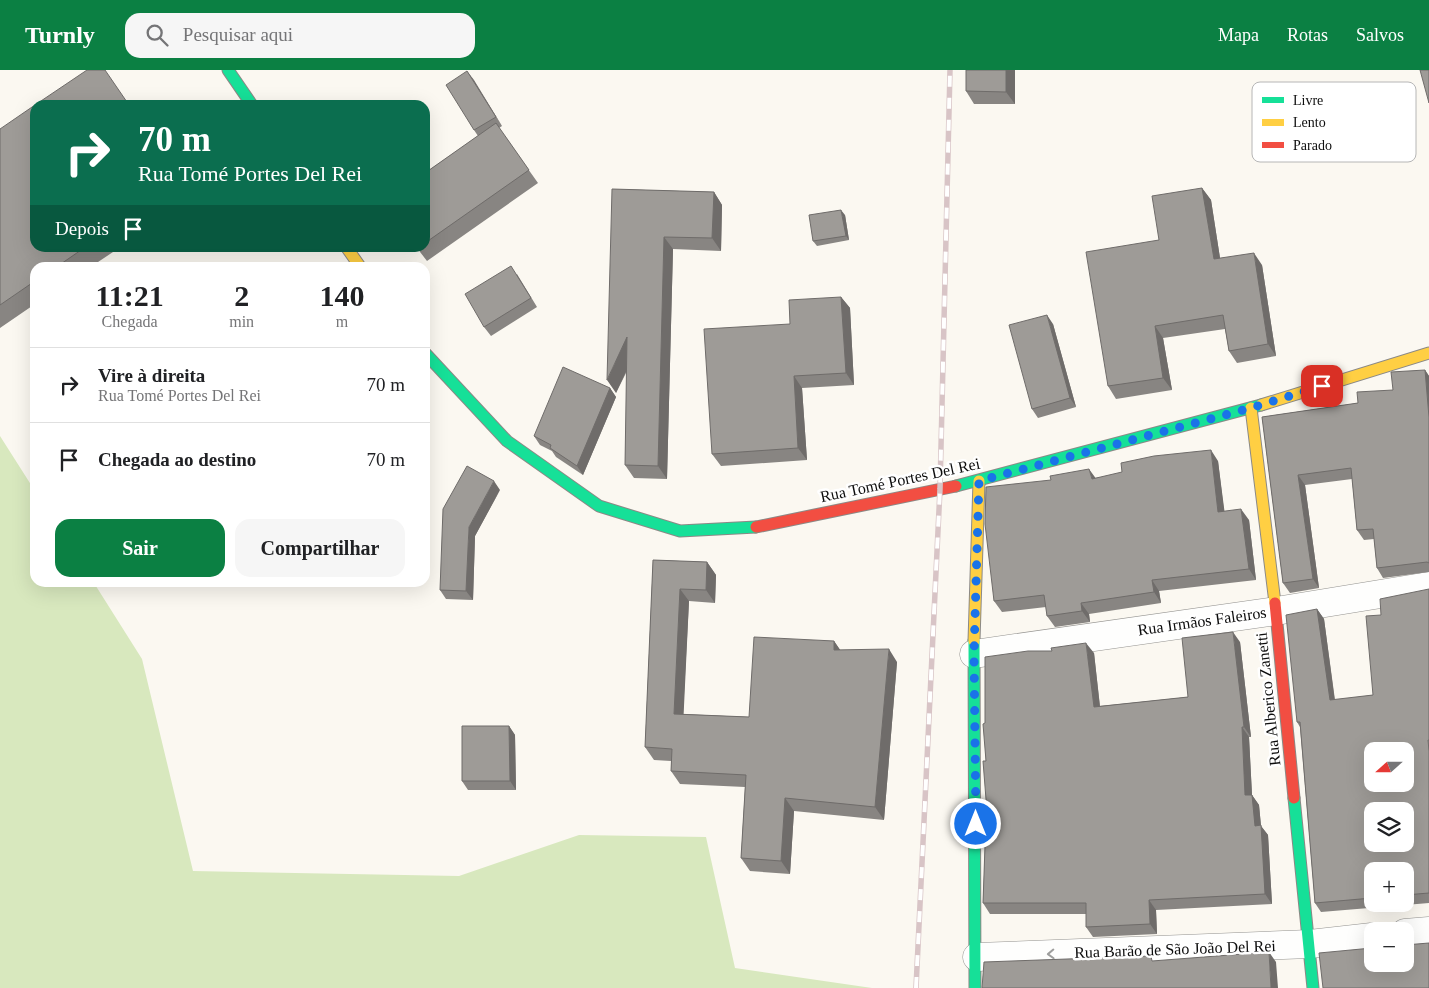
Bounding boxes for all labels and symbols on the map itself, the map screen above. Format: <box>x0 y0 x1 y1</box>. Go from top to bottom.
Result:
legend <box>1252 82 1416 162</box>
text: Livre <box>1293 93 1323 108</box>
text: Lento <box>1293 115 1326 130</box>
text: Parado <box>1293 138 1332 153</box>
pin <box>1301 365 1343 407</box>
street label: Rua Tomé Portes Del Rei <box>819 455 982 505</box>
street label: Rua Irmãos Faleiros <box>1137 604 1267 638</box>
street label: Rua Alberico Zanetti <box>1252 631 1283 767</box>
north arrow <box>1364 742 1414 792</box>
position arrow <box>949 797 1001 849</box>
street label: Rua Barão de São João Del Rei <box>1074 937 1277 961</box>
one-way arrow <box>1047 949 1054 959</box>

